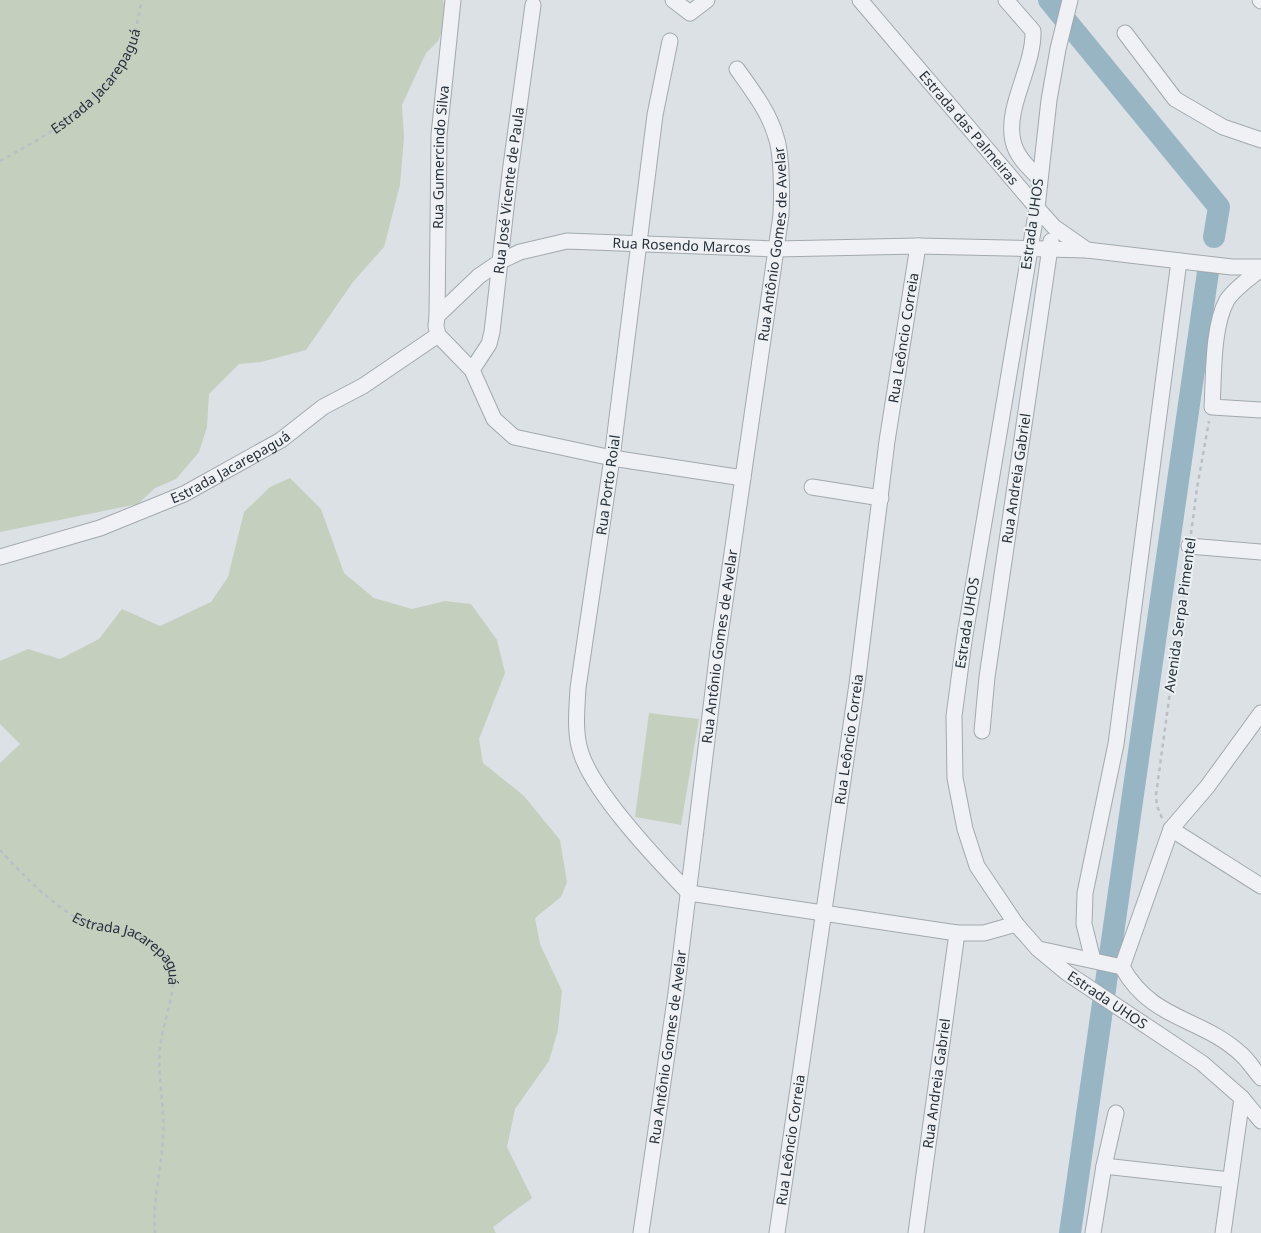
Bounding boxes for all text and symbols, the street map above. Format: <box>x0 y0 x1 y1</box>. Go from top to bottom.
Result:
street label: Estrada Jacarepaguá <box>47 26 144 138</box>
street label: Estrada das Palmeiras <box>915 66 1024 189</box>
street label: Rua Gumercindo Silva <box>428 84 453 229</box>
street label: Rua José Vicente de Paula <box>489 106 528 275</box>
street label: Rua Antônio Gomes de Avelar <box>753 145 791 343</box>
street label: Estrada UHOS <box>1016 177 1047 271</box>
street label: Rua Rosendo Marcos <box>612 233 751 257</box>
street label: Rua Leôncio Correia <box>883 271 923 404</box>
street label: Rua Andreia Gabriel <box>997 412 1035 545</box>
street label: Estrada Jacarepaguá <box>167 426 294 508</box>
street label: Rua Porto Roial <box>591 434 624 536</box>
street label: Avenida Serpa Pimentel <box>1159 536 1200 694</box>
street label: Rua Antônio Gomes de Avelar <box>697 548 742 744</box>
street label: Estrada UHOS <box>950 576 983 670</box>
street label: Rua Leôncio Correia <box>830 673 867 806</box>
street label: Estrada Jacarepaguá <box>69 907 184 986</box>
street label: Rua Antônio Gomes de Avelar <box>644 948 690 1145</box>
street label: Estrada UHOS <box>1064 966 1152 1033</box>
street label: Rua Andreia Gabriel <box>918 1017 954 1150</box>
street label: Rua Leôncio Correia <box>771 1073 809 1206</box>

